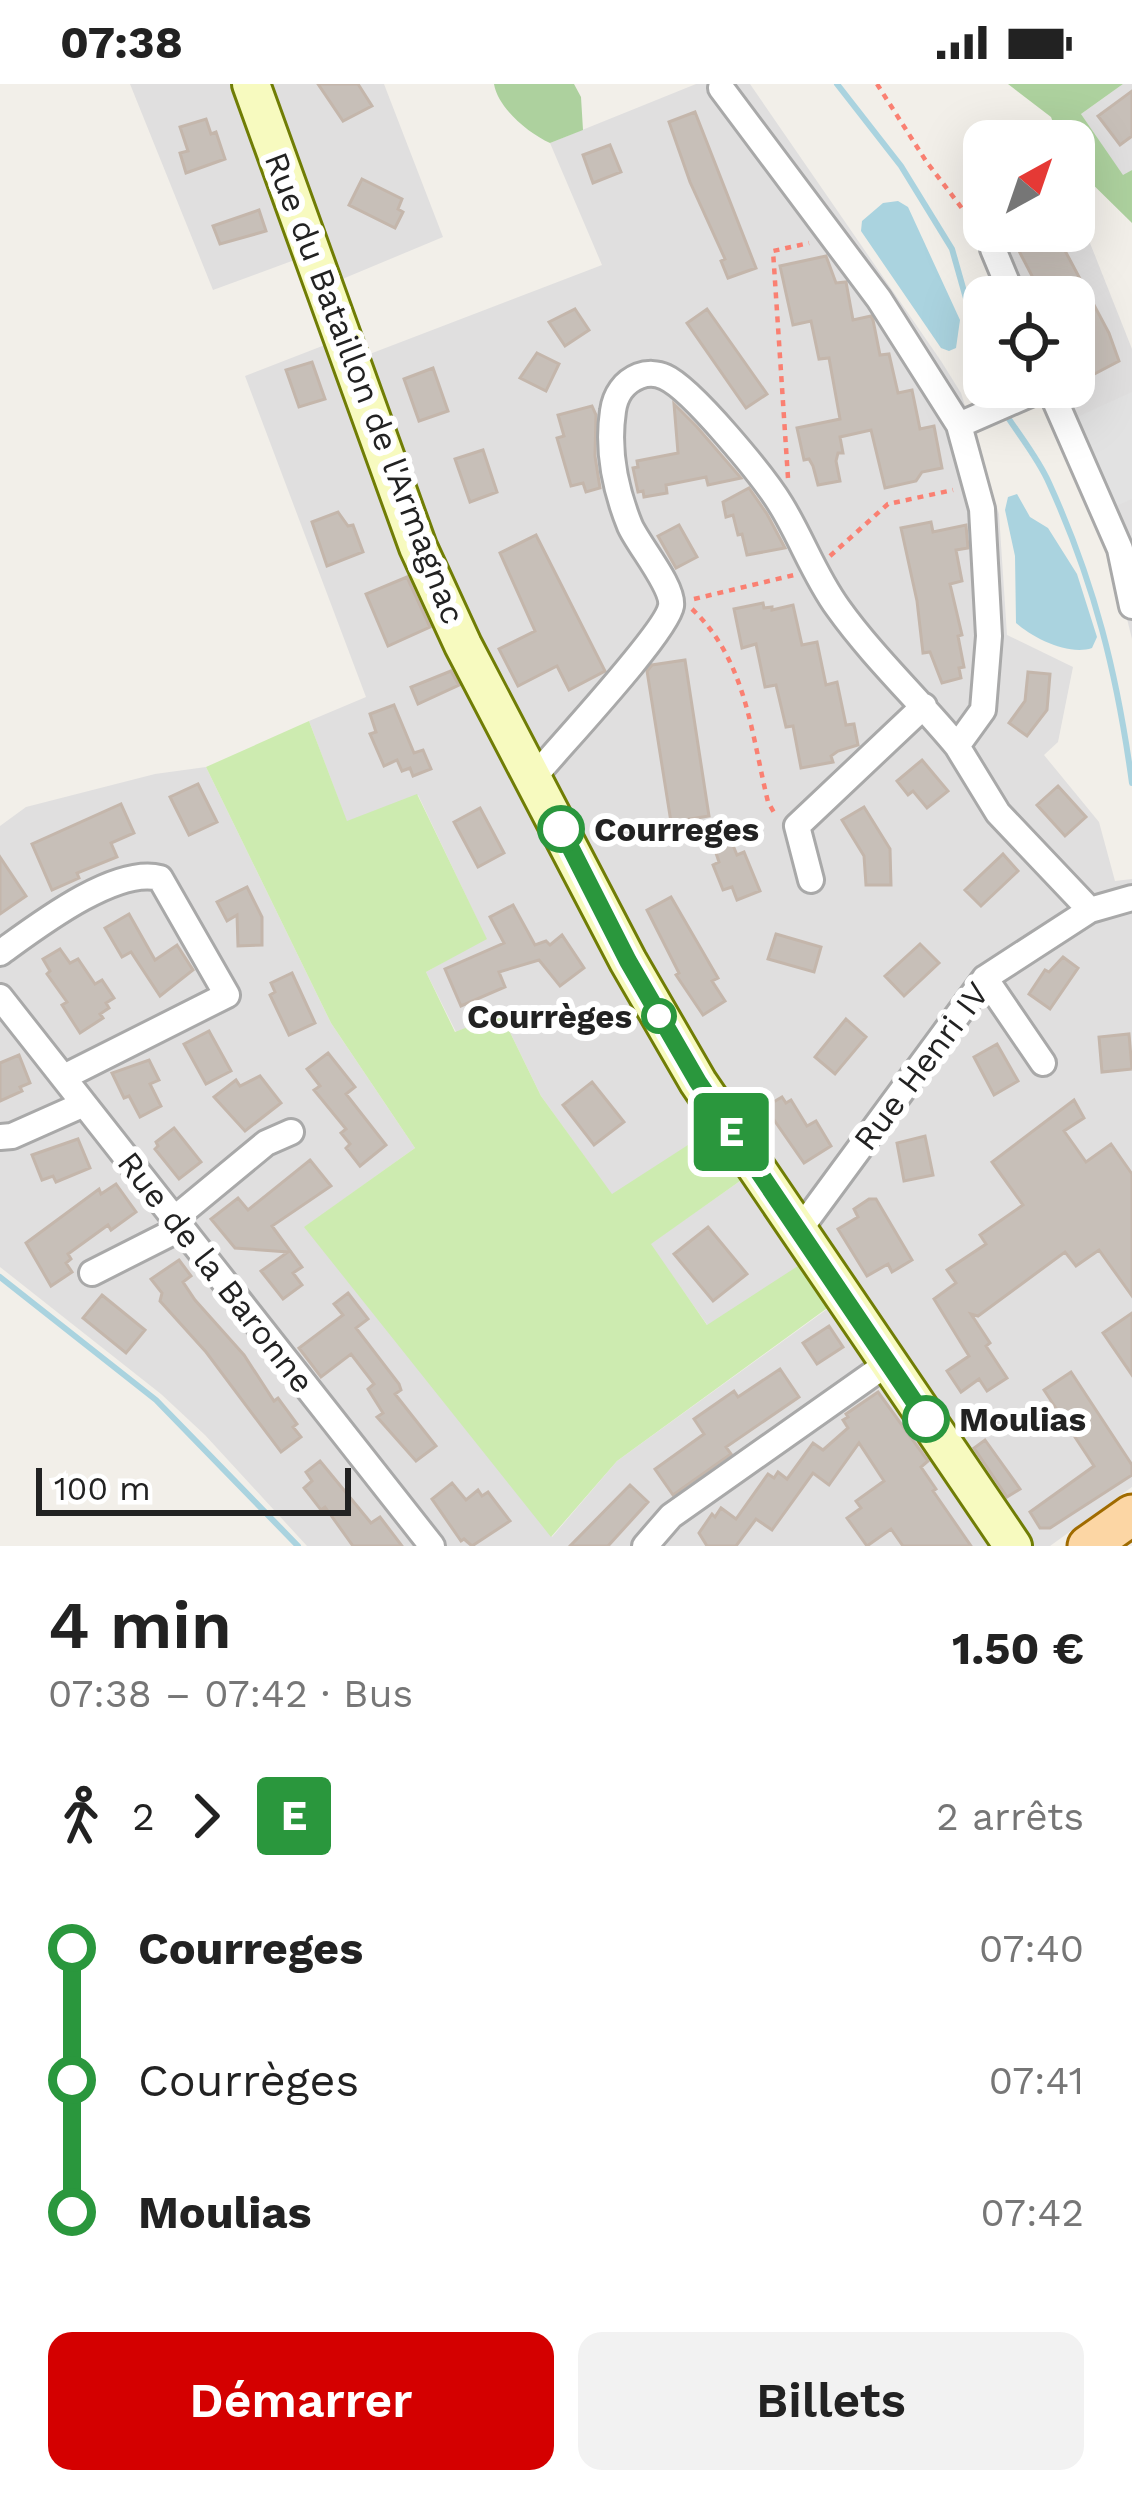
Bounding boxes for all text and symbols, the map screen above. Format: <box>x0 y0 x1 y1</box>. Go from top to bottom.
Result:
text: 07:38 <box>60 16 183 69</box>
north arrow <box>963 120 1095 252</box>
map controls <box>963 120 1095 408</box>
street label: Rue du Bataillon de l'Armagnac <box>257 147 473 629</box>
button: locate <box>963 276 1095 408</box>
marker: Courreges <box>539 807 583 851</box>
place label: Courreges <box>594 810 759 849</box>
street label: Rue Henri IV <box>845 974 997 1158</box>
place label: Courrèges <box>467 997 632 1036</box>
marker: Courrèges <box>643 1000 675 1032</box>
line badge: E <box>692 1093 770 1171</box>
text: E <box>718 1107 744 1156</box>
street label: Rue de la Baronne <box>110 1144 322 1400</box>
marker: Moulias <box>904 1397 948 1441</box>
place label: Moulias <box>959 1400 1086 1439</box>
scale bar <box>36 1462 351 1515</box>
text: 100 m <box>54 1469 151 1508</box>
text: 4 min <box>48 1587 232 1664</box>
text: 1.50 € <box>952 1622 1084 1675</box>
text: 07:38 – 07:42 · Bus <box>48 1671 413 1716</box>
icon: walk <box>48 1783 114 1849</box>
icon: forward <box>173 1783 239 1849</box>
text: E <box>281 1791 307 1840</box>
text: 2 <box>132 1794 155 1839</box>
text: 2 arrêts <box>936 1794 1084 1839</box>
text: Courreges <box>138 1922 363 1975</box>
text: 07:40 <box>979 1926 1084 1971</box>
text: Courrèges <box>138 2054 359 2107</box>
text: 07:41 <box>989 2058 1084 2103</box>
text: Moulias <box>138 2186 311 2239</box>
text: 07:42 <box>981 2190 1084 2235</box>
button: Démarrer <box>48 2332 554 2470</box>
button: Billets <box>578 2332 1084 2470</box>

